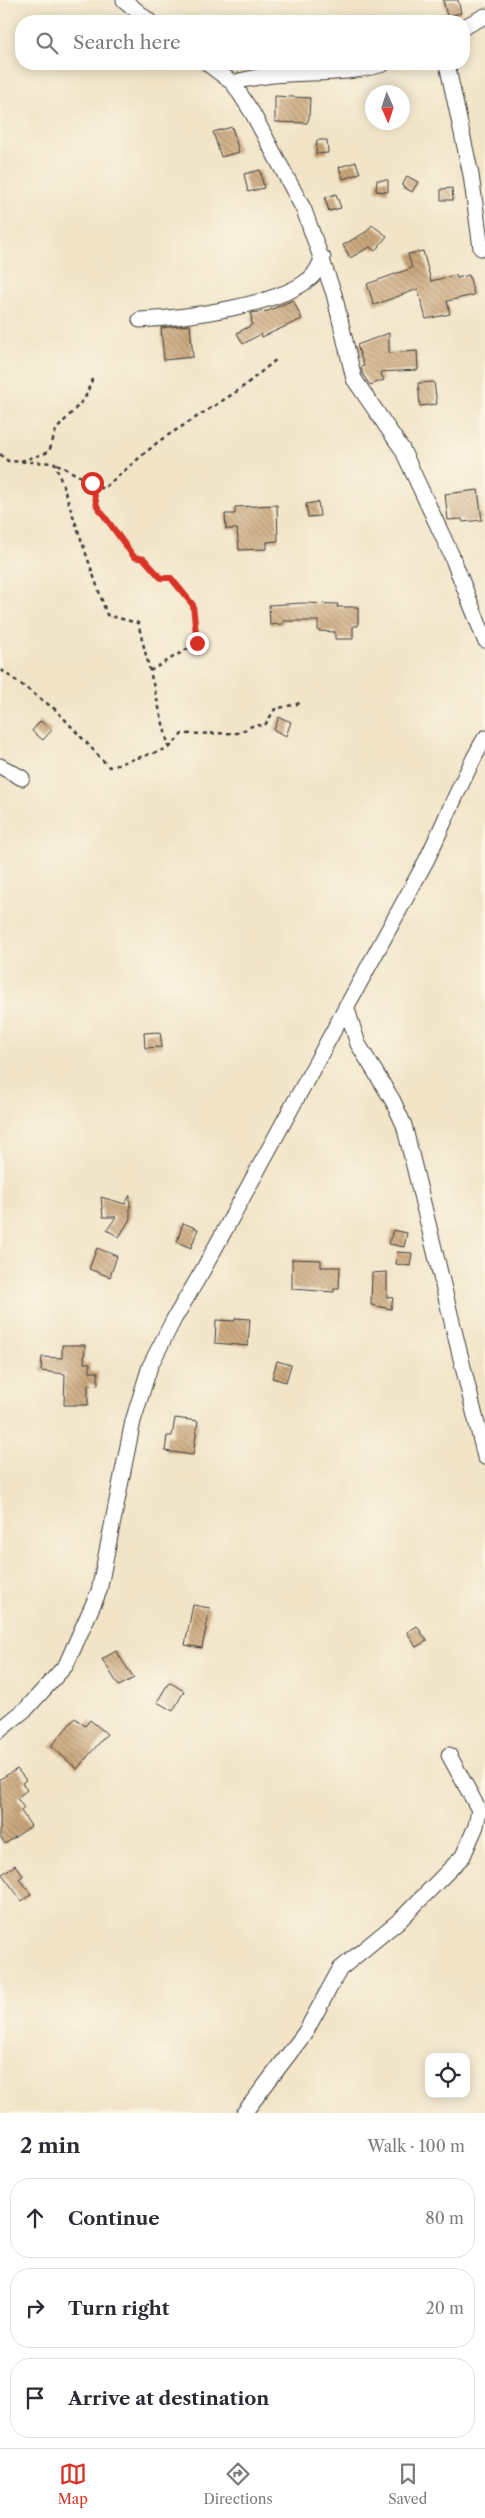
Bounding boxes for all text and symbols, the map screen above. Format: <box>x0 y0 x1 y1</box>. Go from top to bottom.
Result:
search box <box>15 15 470 70</box>
icon: search <box>33 29 61 57</box>
text: Search here <box>73 31 181 54</box>
north arrow <box>365 85 410 130</box>
route start <box>81 472 104 495</box>
route end <box>186 632 209 655</box>
map controls <box>425 2053 470 2098</box>
button: locate <box>425 2053 470 2098</box>
text: 2 min <box>20 2133 80 2158</box>
text: Walk · 100 m <box>368 2136 465 2156</box>
icon: ahead <box>21 2204 49 2232</box>
text: Continue <box>68 2207 160 2230</box>
text: 80 m <box>425 2208 464 2228</box>
icon: right <box>21 2294 49 2322</box>
text: Turn right <box>68 2297 169 2320</box>
text: 20 m <box>425 2298 464 2318</box>
icon: arrive <box>21 2384 49 2412</box>
text: Arrive at destination <box>68 2387 269 2410</box>
tab: Map <box>58 2460 88 2508</box>
tab: Directions <box>203 2460 273 2508</box>
tab: Saved <box>388 2460 427 2508</box>

